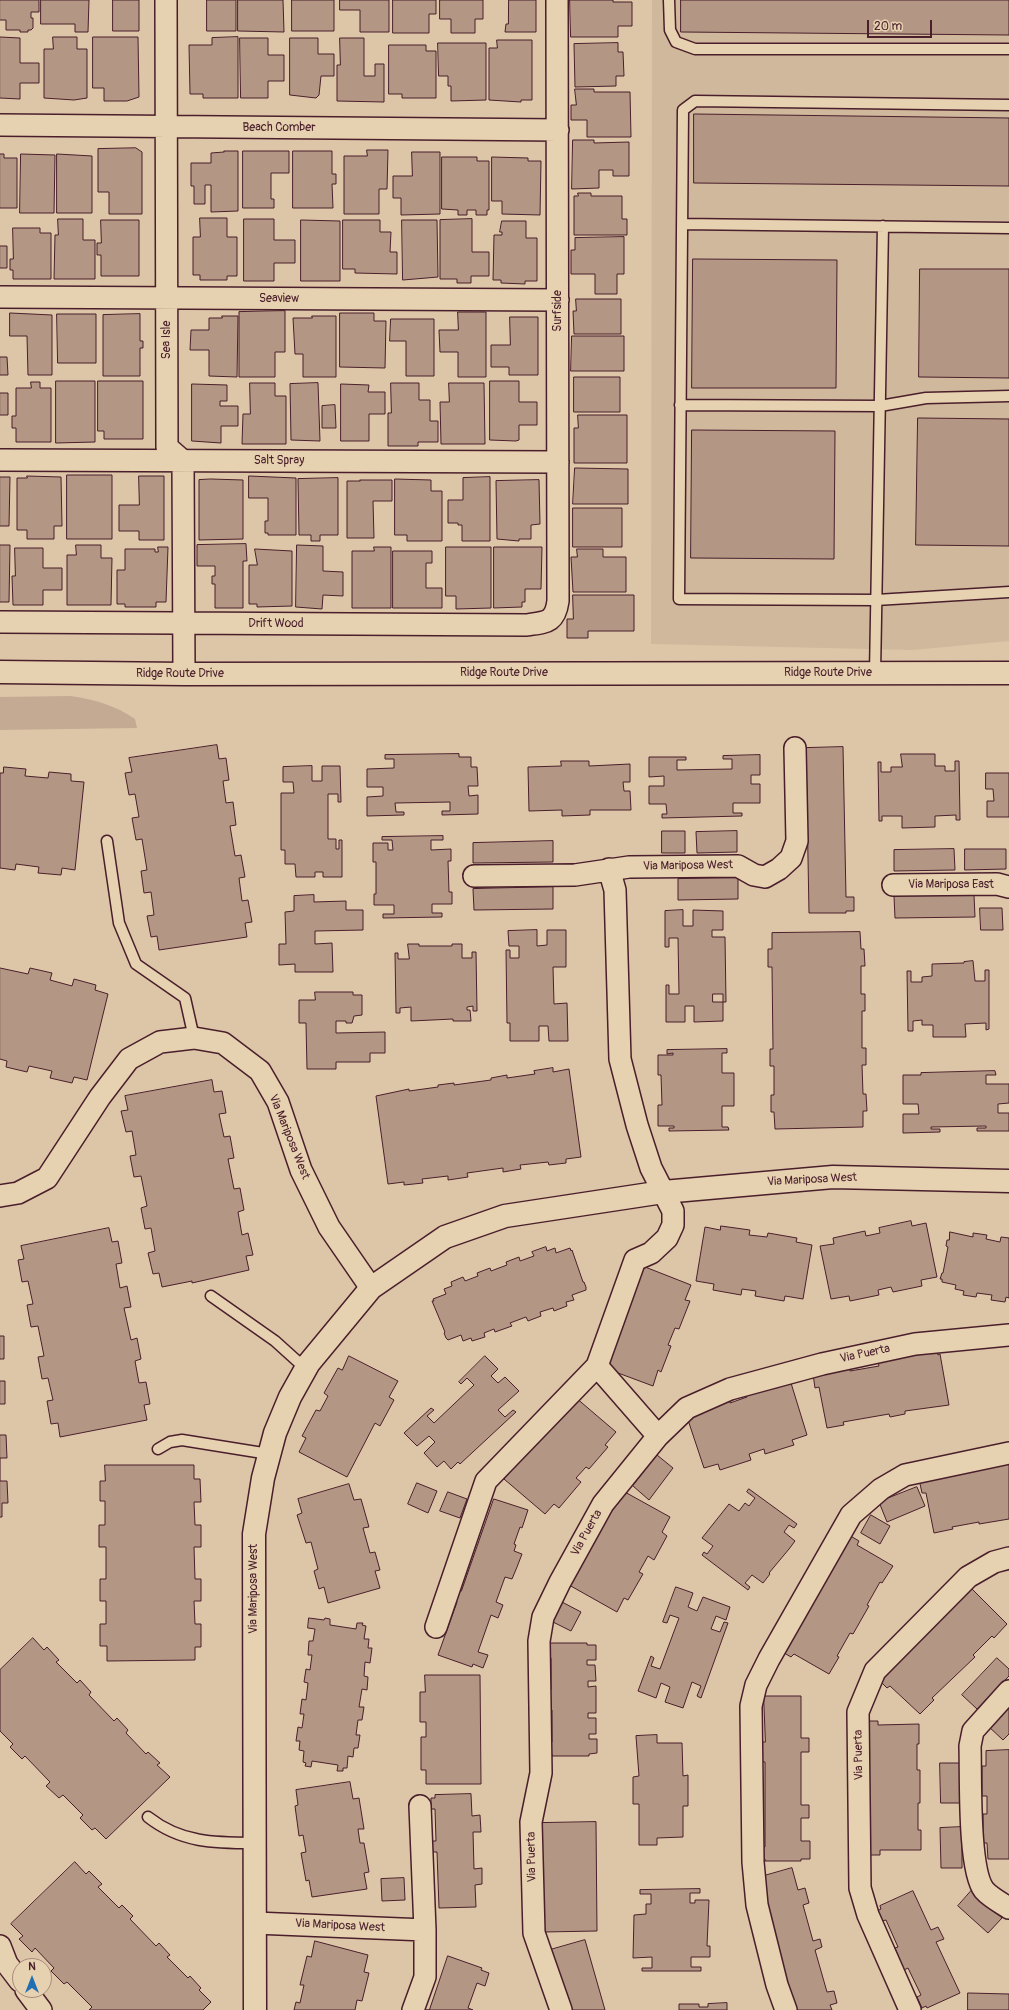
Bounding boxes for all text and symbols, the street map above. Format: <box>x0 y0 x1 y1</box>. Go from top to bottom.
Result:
scale bar <box>869 12 934 38</box>
text: 20 m <box>874 19 902 34</box>
street label: Beach Comber <box>243 121 315 135</box>
street label: Surfside <box>551 290 565 332</box>
street label: Seaview <box>259 292 299 306</box>
street label: Sea Isle <box>160 321 174 359</box>
street label: Salt Spray <box>254 454 304 468</box>
street label: Drift Wood <box>248 617 304 631</box>
street label: Ridge Route Drive <box>460 666 548 680</box>
street label: Ridge Route Drive <box>784 666 872 680</box>
street label: Ridge Route Drive <box>136 667 224 681</box>
street label: Via Mariposa West <box>643 858 733 874</box>
street label: Via Mariposa East <box>908 878 994 892</box>
street label: Via Mariposa West <box>265 1093 313 1181</box>
street label: Via Mariposa West <box>767 1170 857 1190</box>
street label: Via Puerta <box>839 1342 891 1366</box>
street label: Via Puerta <box>568 1507 606 1559</box>
street label: Via Mariposa West <box>247 1544 261 1634</box>
street label: Via Puerta <box>851 1729 867 1781</box>
street label: Via Puerta <box>524 1831 540 1883</box>
street label: Via Mariposa West <box>295 1916 385 1936</box>
north arrow <box>12 1958 52 1998</box>
text: N <box>28 1960 36 1973</box>

